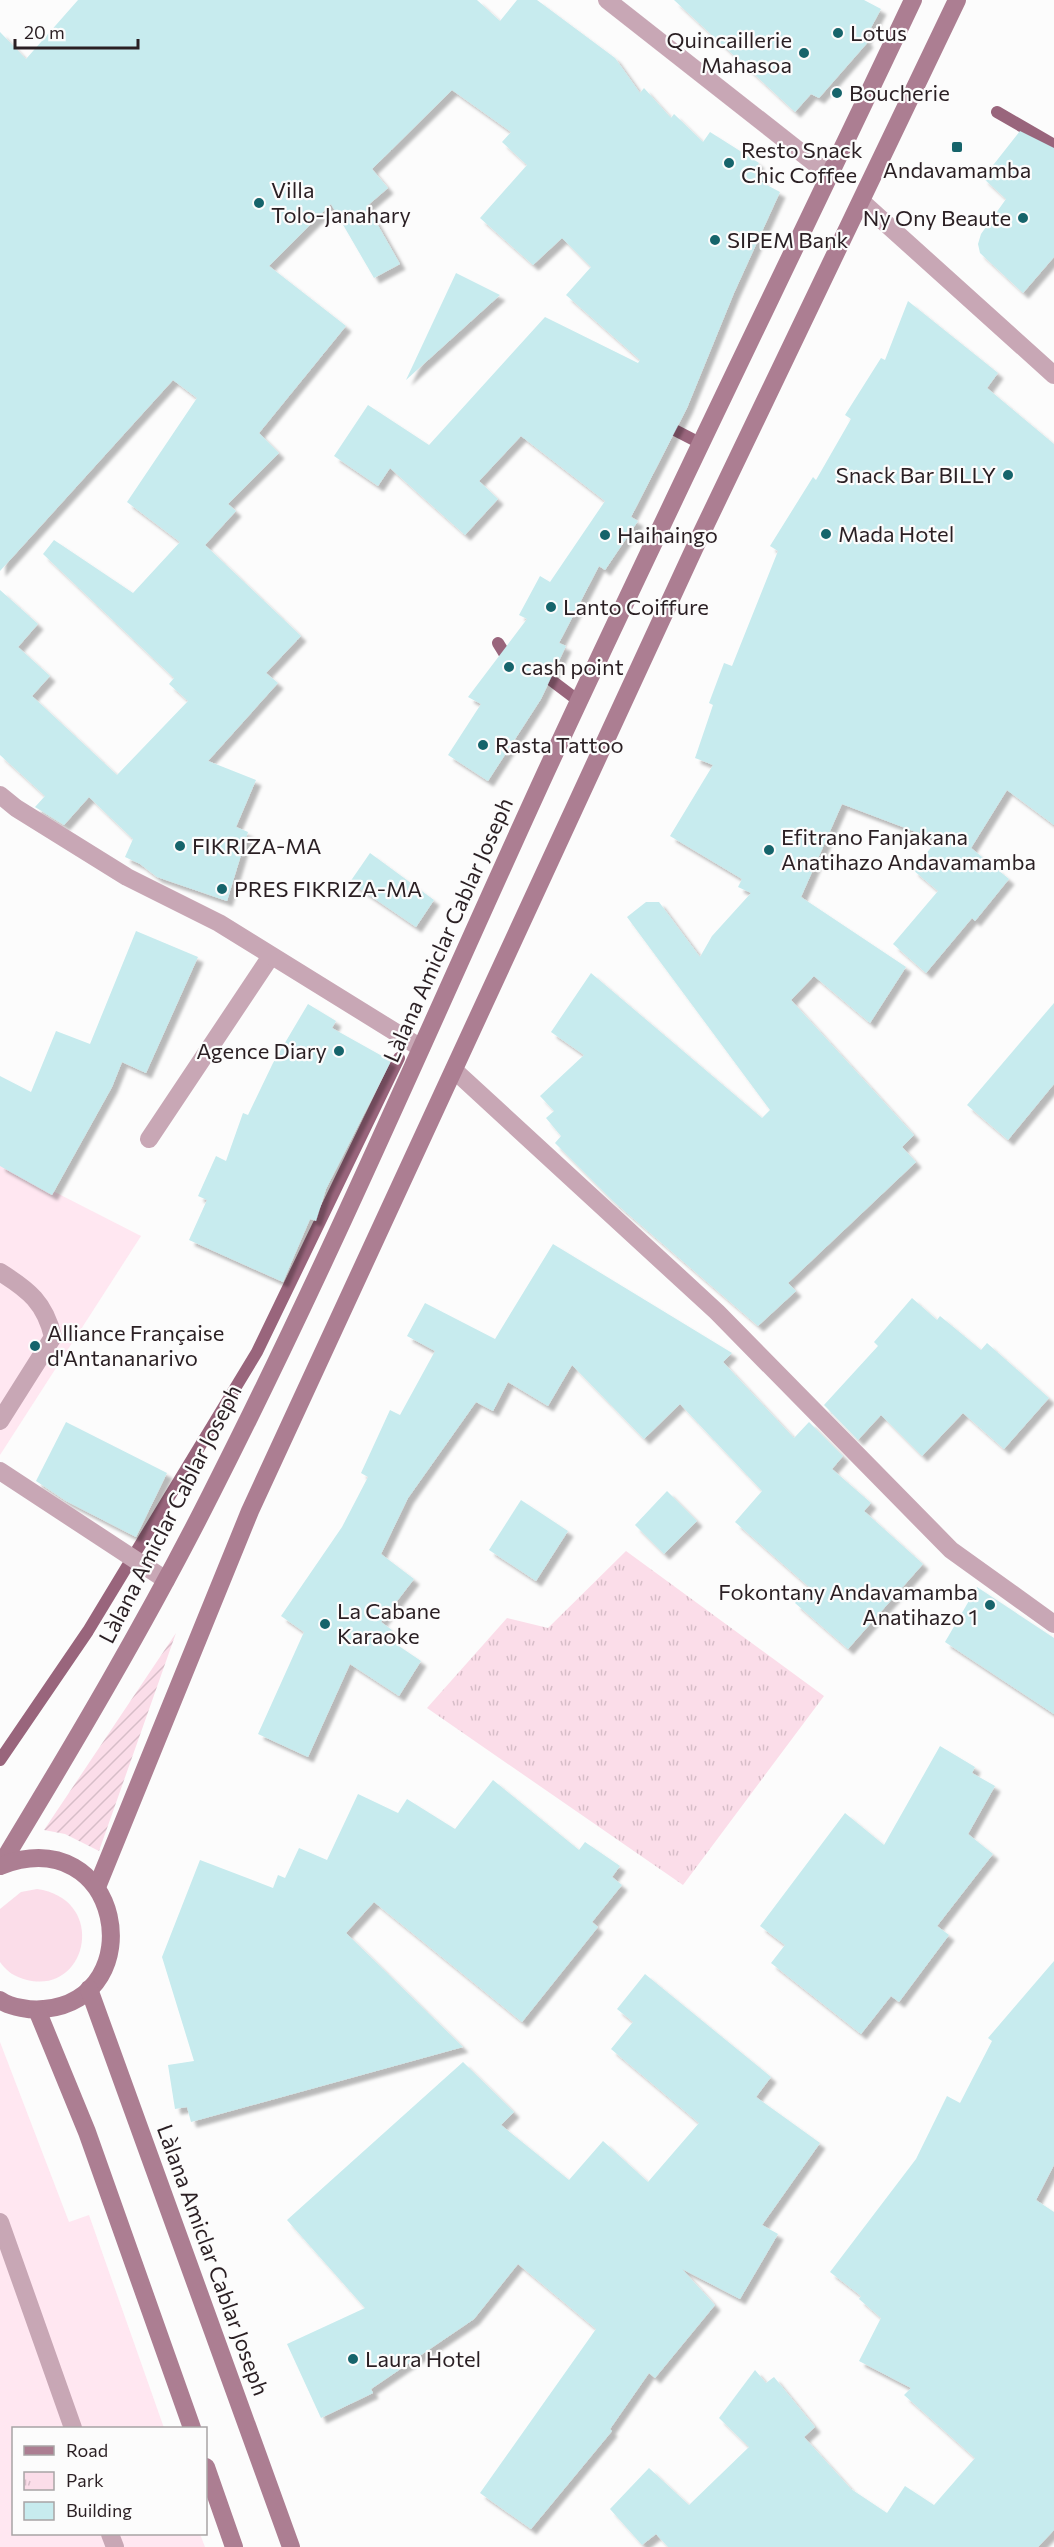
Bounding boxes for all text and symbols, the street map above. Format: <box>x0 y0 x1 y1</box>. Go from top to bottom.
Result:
scale bar <box>15 12 138 50</box>
place label: Lotus <box>850 19 907 46</box>
text: 20 m <box>24 21 65 43</box>
place label: Quincaillerie Mahasoa <box>667 26 792 78</box>
marker: Lotus <box>831 26 845 40</box>
marker: Quincaillerie Mahasoa <box>797 46 811 60</box>
place label: Boucherie <box>849 79 950 106</box>
marker: Boucherie <box>830 86 844 100</box>
place label: Resto Snack Chic Coffee <box>741 136 863 188</box>
marker: Andavamamba <box>950 140 964 154</box>
marker: Resto Snack Chic Coffee <box>722 156 736 170</box>
place label: Andavamamba <box>883 156 1031 183</box>
place label: Villa Tolo-Janahary <box>271 176 411 228</box>
marker: Villa Tolo-Janahary <box>252 196 266 210</box>
place label: Ny Ony Beaute <box>863 204 1011 231</box>
marker: Ny Ony Beaute <box>1016 211 1030 225</box>
place label: SIPEM Bank <box>727 226 849 253</box>
marker: SIPEM Bank <box>708 233 722 247</box>
place label: Snack Bar BILLY <box>836 461 996 488</box>
marker: Snack Bar BILLY <box>1001 468 1015 482</box>
place label: Mada Hotel <box>838 520 954 547</box>
place label: Haihaingo <box>617 521 718 548</box>
marker: Mada Hotel <box>819 527 833 541</box>
marker: Haihaingo <box>598 528 612 542</box>
place label: Lanto Coiffure <box>563 593 709 620</box>
marker: Lanto Coiffure <box>544 600 558 614</box>
place label: cash point <box>521 653 624 680</box>
marker: cash point <box>502 660 516 674</box>
place label: Rasta Tattoo <box>495 731 624 758</box>
marker: Rasta Tattoo <box>476 738 490 752</box>
street label: Làlana Amiclar Cablar Joseph <box>377 793 518 1066</box>
place label: Efitrano Fanjakana Anatihazo Andavamamba <box>781 823 1036 875</box>
place label: FIKRIZA-MA <box>192 832 321 859</box>
marker: FIKRIZA-MA <box>173 839 187 853</box>
marker: Efitrano Fanjakana Anatihazo Andavamamba <box>762 843 776 857</box>
place label: PRES FIKRIZA-MA <box>234 875 422 902</box>
marker: PRES FIKRIZA-MA <box>215 882 229 896</box>
place label: Agence Diary <box>196 1037 327 1064</box>
marker: Agence Diary <box>332 1044 346 1058</box>
place label: Alliance Française d'Antananarivo <box>47 1319 224 1371</box>
marker: Alliance Française d'Antananarivo <box>28 1339 42 1353</box>
street label: Làlana Amiclar Cablar Joseph <box>92 1380 247 1648</box>
place label: Fokontany Andavamamba Anatihazo 1 <box>718 1578 978 1630</box>
place label: La Cabane Karaoke <box>337 1597 441 1649</box>
marker: Fokontany Andavamamba Anatihazo 1 <box>983 1598 997 1612</box>
marker: La Cabane Karaoke <box>318 1617 332 1631</box>
street label: Làlana Amiclar Cablar Joseph <box>152 2121 275 2399</box>
place label: Laura Hotel <box>365 2345 481 2372</box>
marker: Laura Hotel <box>346 2352 360 2366</box>
legend <box>12 2427 207 2535</box>
text: Road <box>66 2439 108 2461</box>
text: Park <box>66 2469 104 2491</box>
text: Building <box>66 2499 132 2521</box>

